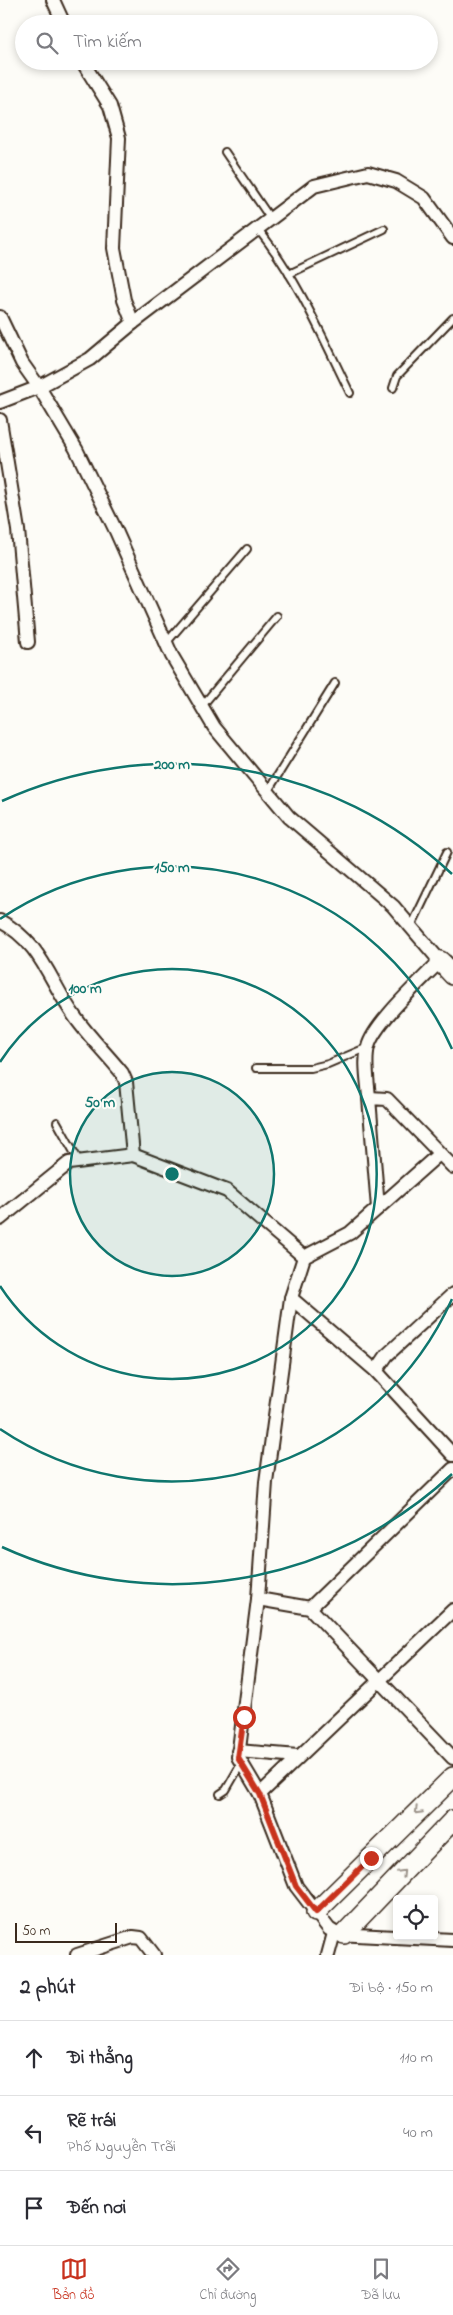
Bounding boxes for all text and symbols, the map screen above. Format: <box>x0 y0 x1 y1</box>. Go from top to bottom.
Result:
search box <box>15 15 438 70</box>
icon: search <box>33 29 61 57</box>
text: Tìm kiếm <box>73 29 142 56</box>
text: 200 m <box>153 754 190 776</box>
text: 150 m <box>154 857 190 879</box>
text: 100 m <box>68 978 102 1000</box>
text: 50 m <box>85 1092 116 1114</box>
centre of rings <box>163 1165 181 1183</box>
route start <box>233 1706 256 1729</box>
one-way arrow <box>415 1805 424 1814</box>
route end <box>360 1847 383 1870</box>
one-way arrow <box>396 1870 405 1879</box>
map controls <box>393 1895 438 1940</box>
button: locate <box>393 1895 438 1940</box>
scale bar <box>15 1920 118 1943</box>
text: 50 m <box>22 1921 50 1942</box>
text: 2 phút <box>20 1973 75 2003</box>
text: Đi bộ · 150 m <box>349 1976 433 2000</box>
icon: ahead <box>20 2044 48 2072</box>
text: Đi thẳng <box>67 2045 133 2072</box>
text: 110 m <box>399 2046 433 2070</box>
text: Rẽ trái <box>67 2108 116 2135</box>
icon: left <box>20 2119 48 2147</box>
text: 40 m <box>403 2121 433 2145</box>
text: Phố Nguyễn Trãi <box>67 2135 176 2159</box>
icon: arrive <box>20 2194 48 2222</box>
text: Đến nơi <box>67 2195 126 2222</box>
tab: Bản đồ <box>53 2255 95 2306</box>
tab: Chỉ đường <box>200 2255 256 2306</box>
tab: Đã lưu <box>361 2255 400 2306</box>

